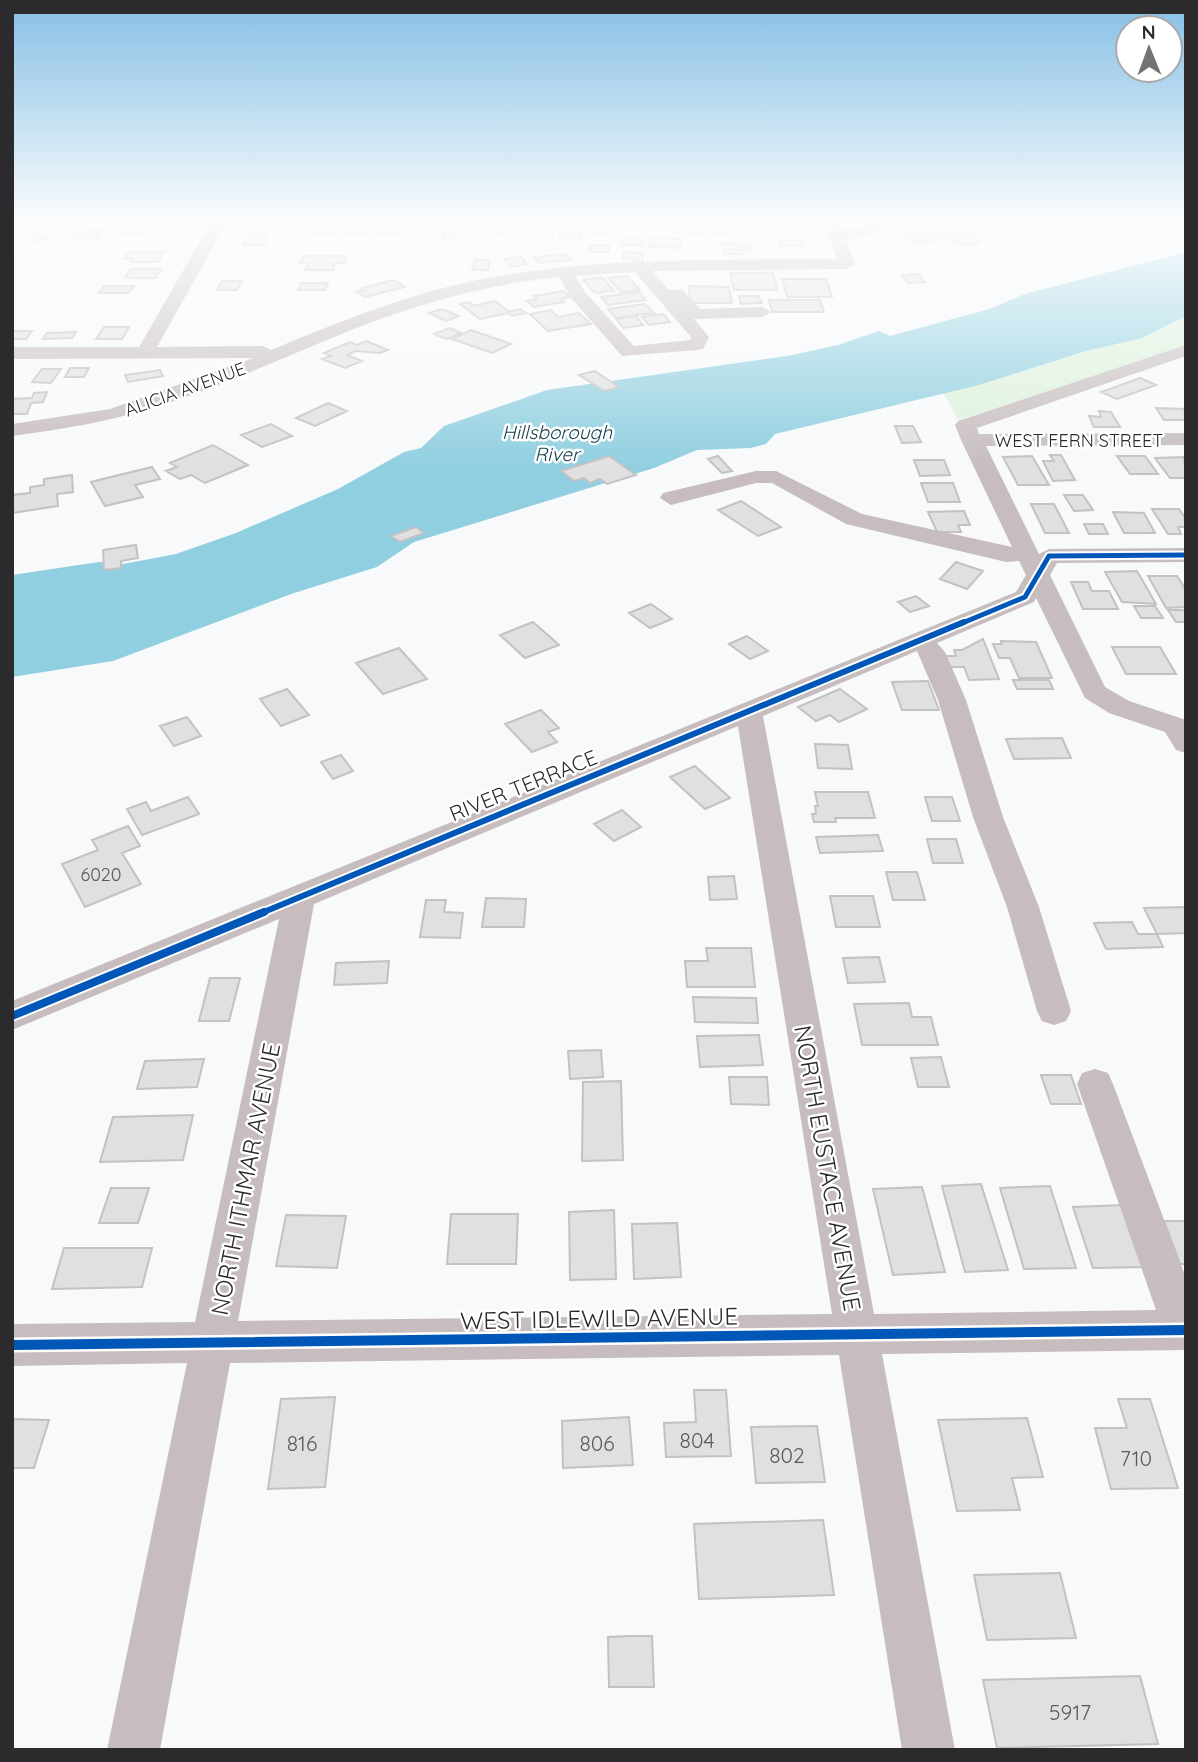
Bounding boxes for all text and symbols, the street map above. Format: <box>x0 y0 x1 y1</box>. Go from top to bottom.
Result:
north arrow <box>1114 14 1184 84</box>
text: N <box>1142 20 1156 44</box>
street label: ALICIA AVENUE <box>121 356 249 422</box>
water label: Hillsborough River <box>502 420 613 466</box>
street label: WEST FERN STREET <box>995 429 1163 452</box>
street label: RIVER TERRACE <box>445 744 601 826</box>
house number: 6020 <box>80 863 122 886</box>
street label: NORTH EUSTACE AVENUE <box>788 1023 868 1313</box>
street label: NORTH ITHMAR AVENUE <box>204 1040 286 1318</box>
street label: WEST IDLEWILD AVENUE <box>460 1301 738 1335</box>
house number: 804 <box>680 1427 714 1453</box>
house number: 816 <box>287 1430 317 1456</box>
house number: 806 <box>579 1430 615 1456</box>
house number: 802 <box>769 1442 805 1468</box>
house number: 710 <box>1120 1445 1152 1471</box>
house number: 5917 <box>1049 1699 1091 1725</box>

